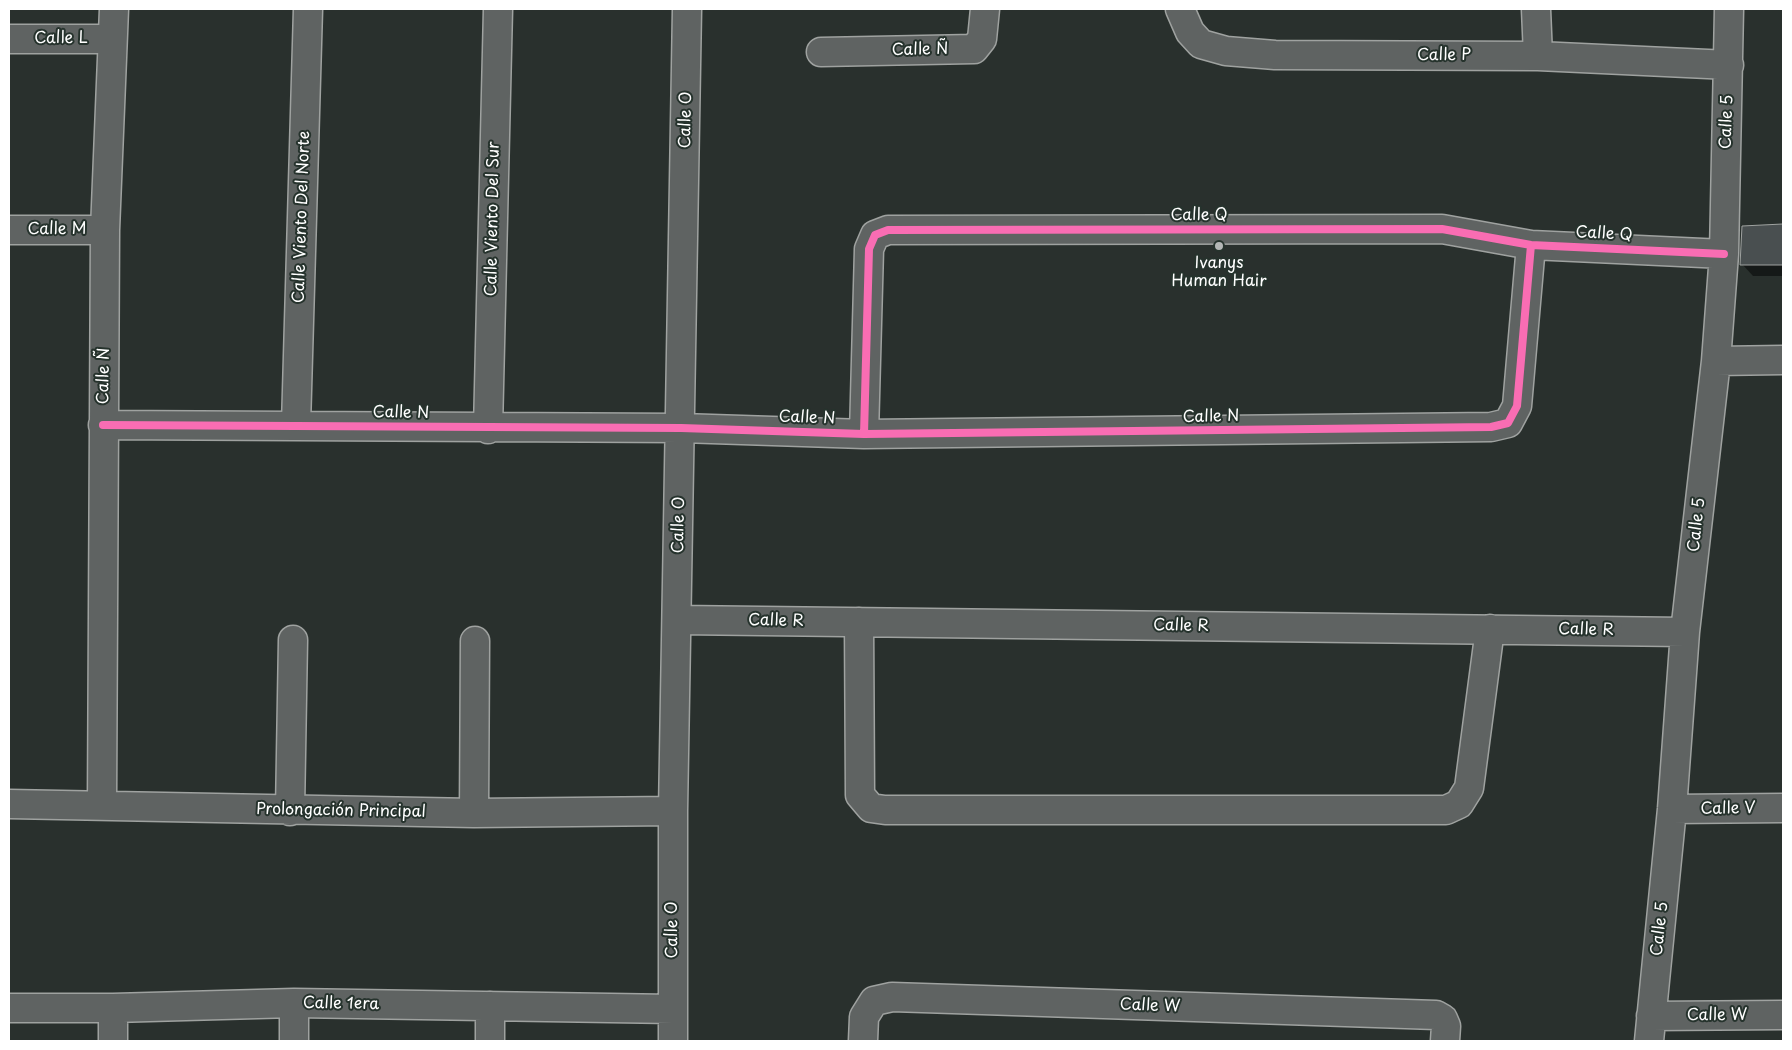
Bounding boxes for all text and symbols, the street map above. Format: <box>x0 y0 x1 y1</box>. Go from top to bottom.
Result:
street label: Calle L <box>34 29 88 49</box>
street label: Calle Ñ <box>892 40 948 60</box>
street label: Calle P <box>1417 46 1471 66</box>
street label: Calle O <box>676 91 696 149</box>
street label: Calle 5 <box>1716 94 1738 150</box>
street label: Calle Viento Del Norte <box>289 131 315 303</box>
street label: Calle Viento Del Sur <box>482 141 504 297</box>
street label: Calle Q <box>1170 206 1228 226</box>
street label: Calle M <box>27 220 87 240</box>
street label: Calle Q <box>1575 223 1633 245</box>
marker: Ivanys Human Hair <box>1213 240 1225 252</box>
place label: Ivanys Human Hair <box>1171 254 1267 292</box>
street label: Calle Ñ <box>94 348 114 404</box>
street label: Calle N <box>373 403 429 423</box>
street label: Calle N <box>778 407 836 429</box>
street label: Calle N <box>1183 407 1239 427</box>
street label: Calle O <box>669 496 689 554</box>
street label: Calle 5 <box>1685 497 1709 553</box>
street label: Calle R <box>748 611 804 631</box>
street label: Calle R <box>1153 616 1209 636</box>
street label: Calle R <box>1558 620 1614 640</box>
street label: Calle V <box>1700 799 1756 819</box>
street label: Prolongación Principal <box>256 800 426 822</box>
street label: Calle O <box>663 901 683 959</box>
street label: Calle 5 <box>1648 901 1672 957</box>
street label: Calle 1era <box>303 994 379 1014</box>
street label: Calle W <box>1119 995 1181 1017</box>
street label: Calle W <box>1687 1006 1747 1026</box>

